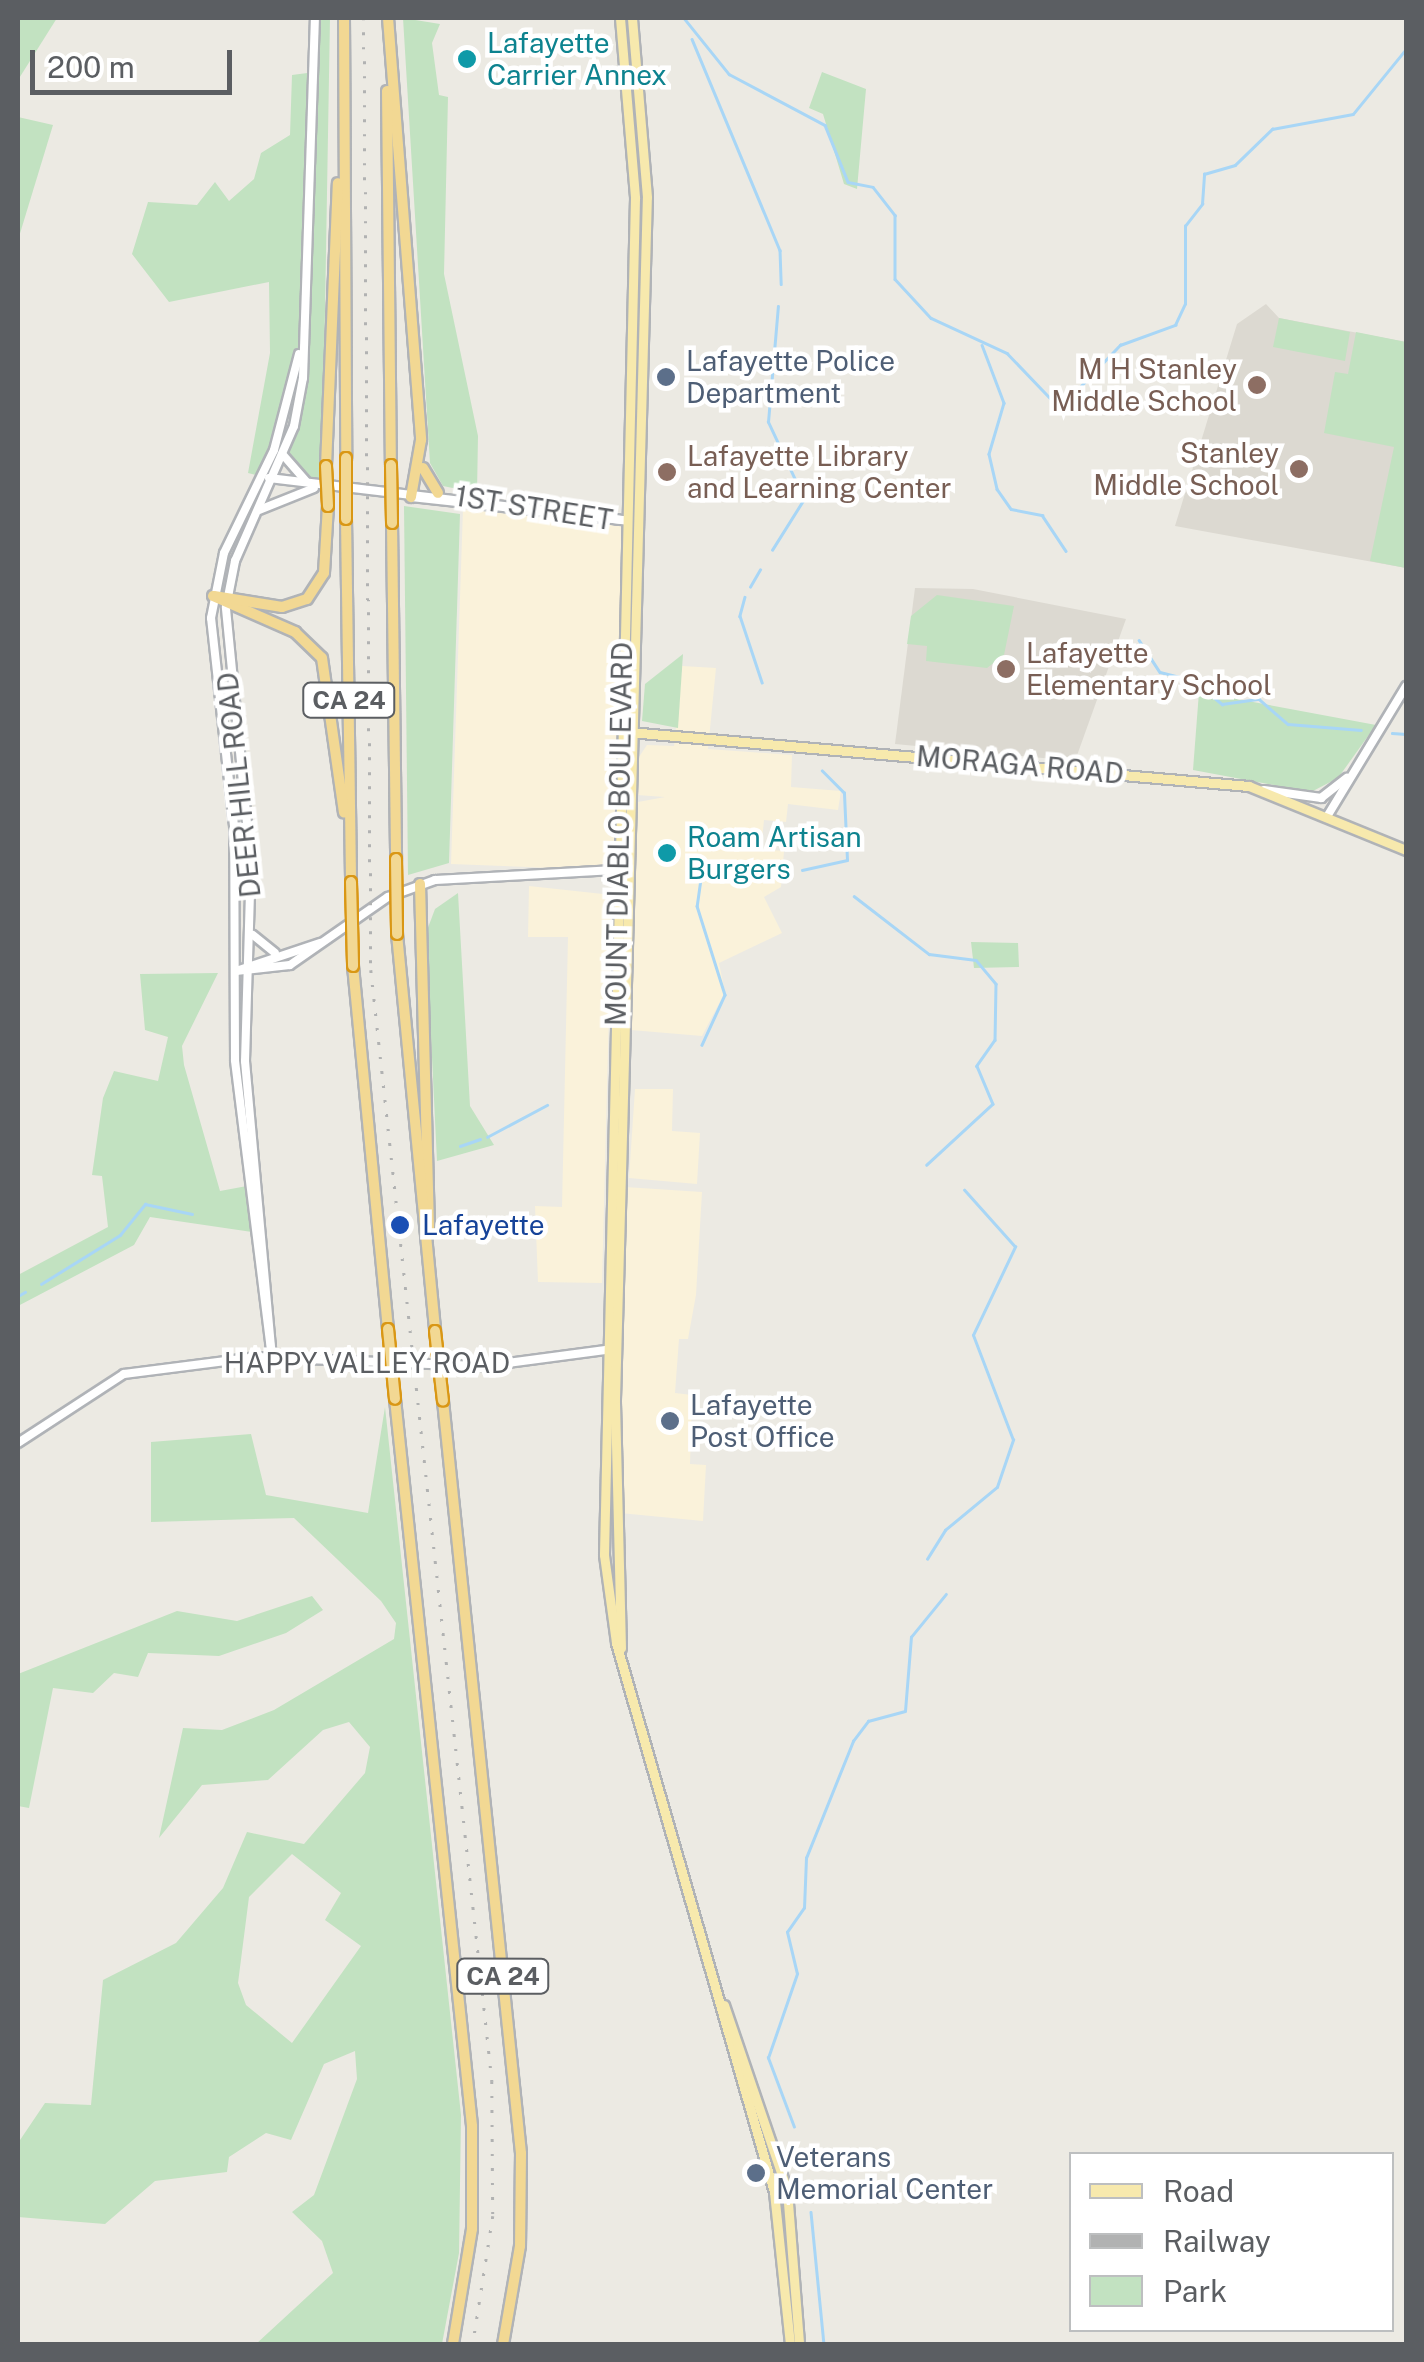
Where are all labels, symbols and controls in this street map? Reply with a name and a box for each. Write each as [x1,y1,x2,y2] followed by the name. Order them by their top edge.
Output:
[487,26,667,92] place label: Lafayette Carrier Annex
[35,30,238,92] scale bar
[456,48,478,70] marker: Lafayette Carrier Annex
[47,49,135,85] text: 200 m
[686,344,895,410] place label: Lafayette Police Department
[1051,352,1237,418] place label: M H Stanley Middle School
[655,366,677,388] marker: Lafayette Police Department
[1246,374,1268,396] marker: M H Stanley Middle School
[1093,436,1279,502] place label: Stanley Middle School
[687,439,952,505] place label: Lafayette Library and Learning Center
[1288,458,1310,480] marker: Stanley Middle School
[656,461,678,483] marker: Lafayette Library and Learning Center
[453,479,615,537] street label: 1ST STREET
[1026,636,1272,702] place label: Lafayette Elementary School
[599,642,639,1026] street label: MOUNT DIABLO BOULEVARD
[995,658,1017,680] marker: Lafayette Elementary School
[210,671,268,899] street label: DEER HILL ROAD
[302,680,396,720] road number: CA 24
[915,739,1125,791] street label: MORAGA ROAD
[687,820,862,886] place label: Roam Artisan Burgers
[656,842,678,864] marker: Roam Artisan Burgers
[422,1208,545,1242] place label: Lafayette
[387,1212,413,1238] marker: Lafayette
[223,1346,511,1380] street label: HAPPY VALLEY ROAD
[690,1388,835,1454] place label: Lafayette Post Office
[659,1410,681,1432] marker: Lafayette Post Office
[456,1956,550,1996] road number: CA 24
[776,2140,993,2206] place label: Veterans Memorial Center
[1069,2152,1394,2332] legend
[745,2162,767,2184] marker: Veterans Memorial Center
[1163,2173,1234,2209] text: Road
[1163,2223,1271,2259] text: Railway
[1163,2273,1227,2309] text: Park

